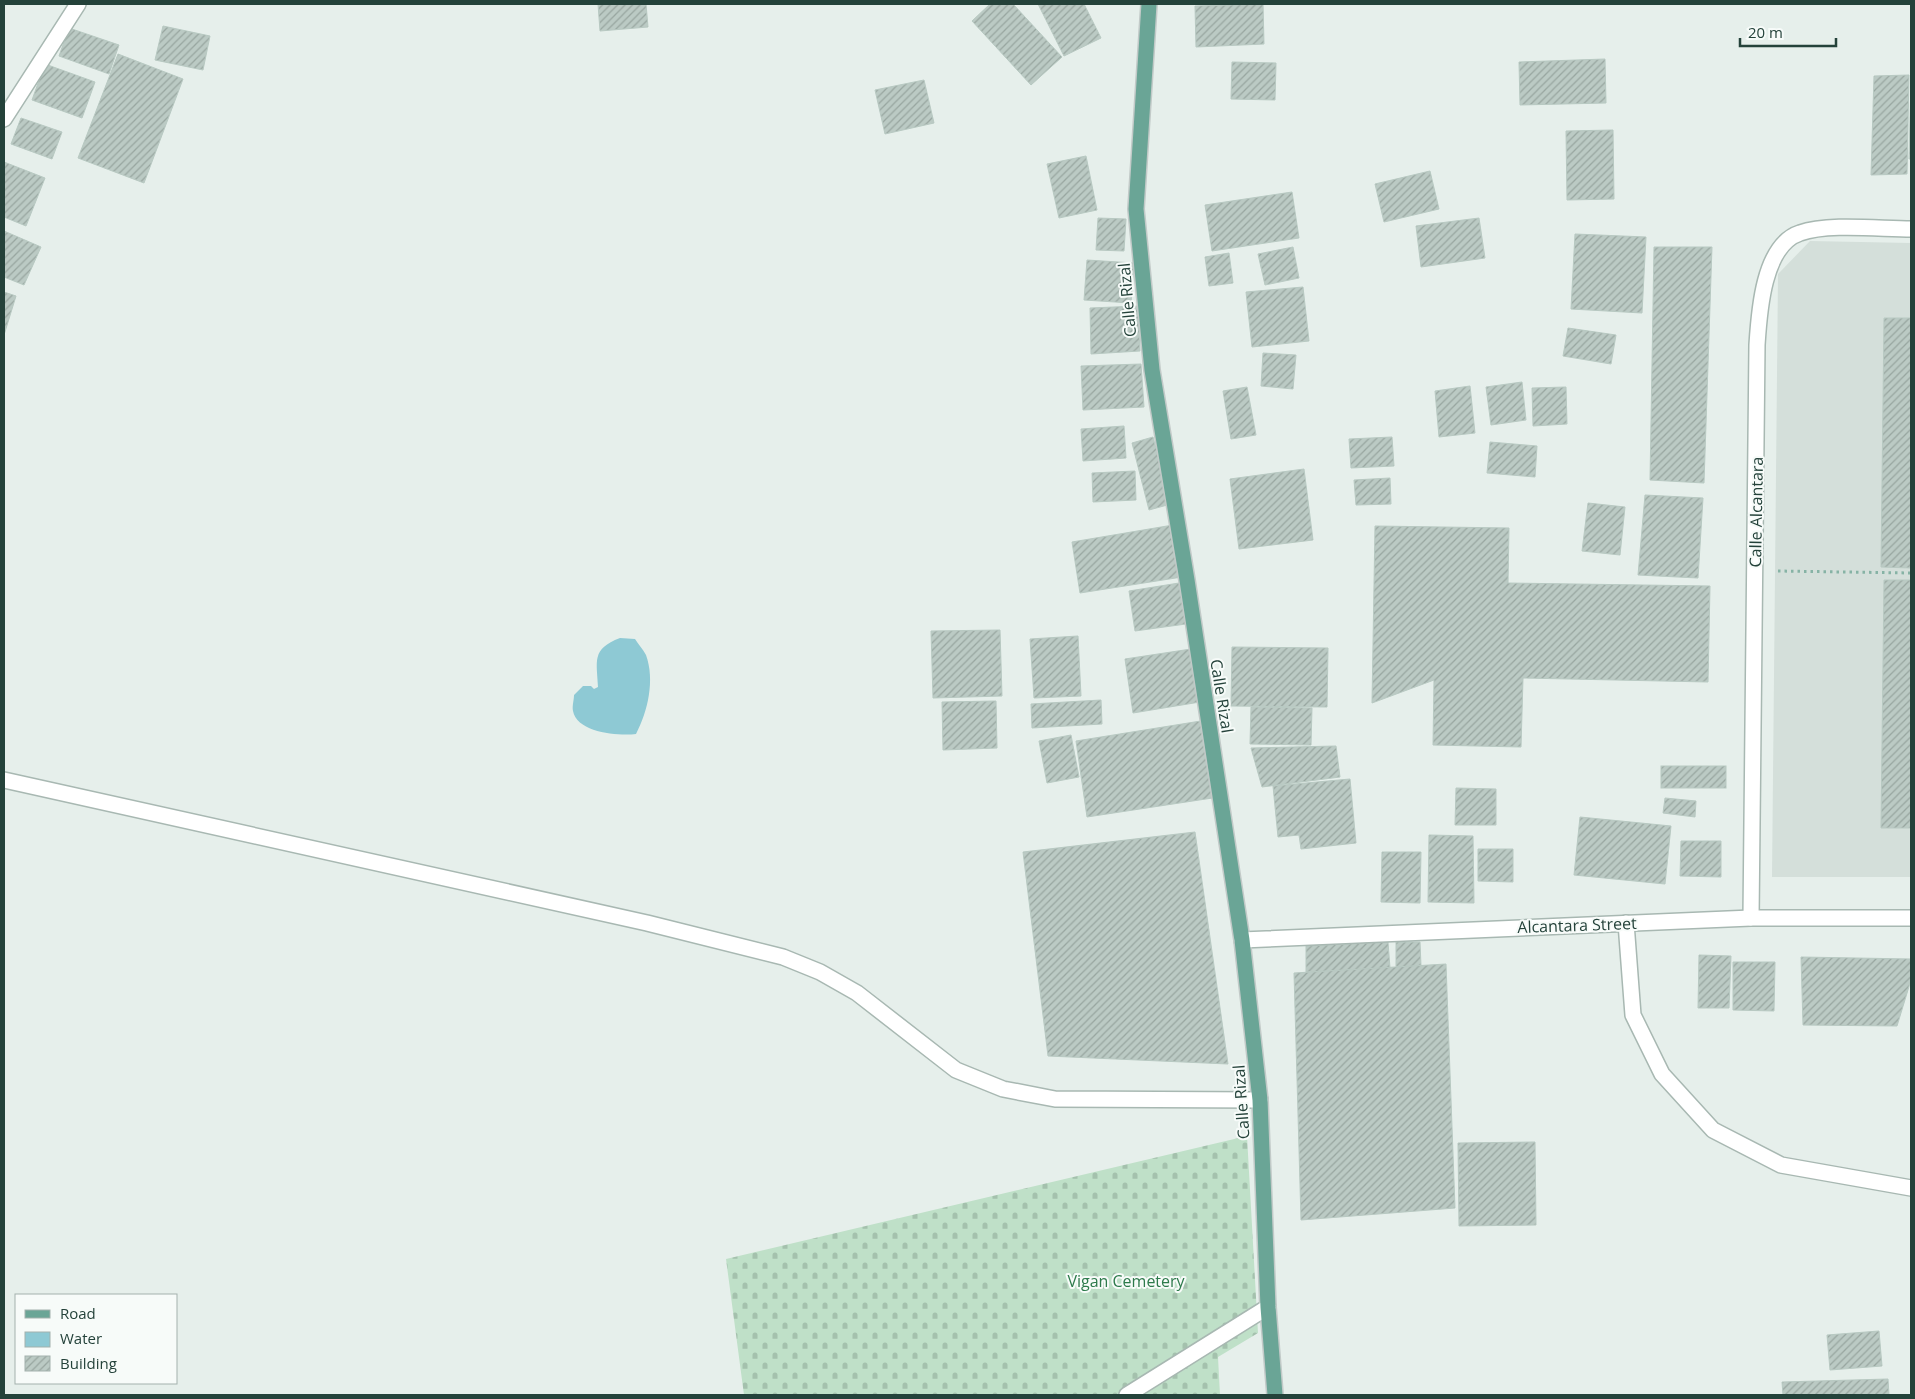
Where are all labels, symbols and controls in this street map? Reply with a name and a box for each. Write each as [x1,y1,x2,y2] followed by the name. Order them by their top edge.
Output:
[1740,15,1836,47] scale bar
[1748,22,1783,42] text: 20 m
[1113,262,1141,338] street label: Calle Rizal
[1744,456,1768,568] street label: Calle Alcantara
[1205,657,1239,735] street label: Calle Rizal
[1517,912,1637,938] street label: Alcantara Street
[1227,1064,1255,1140] street label: Calle Rizal
[1067,1270,1186,1292] park label: Vigan Cemetery
[15,1294,178,1384] legend
[60,1303,96,1323] text: Road
[60,1328,102,1348] text: Water
[60,1353,117,1373] text: Building

